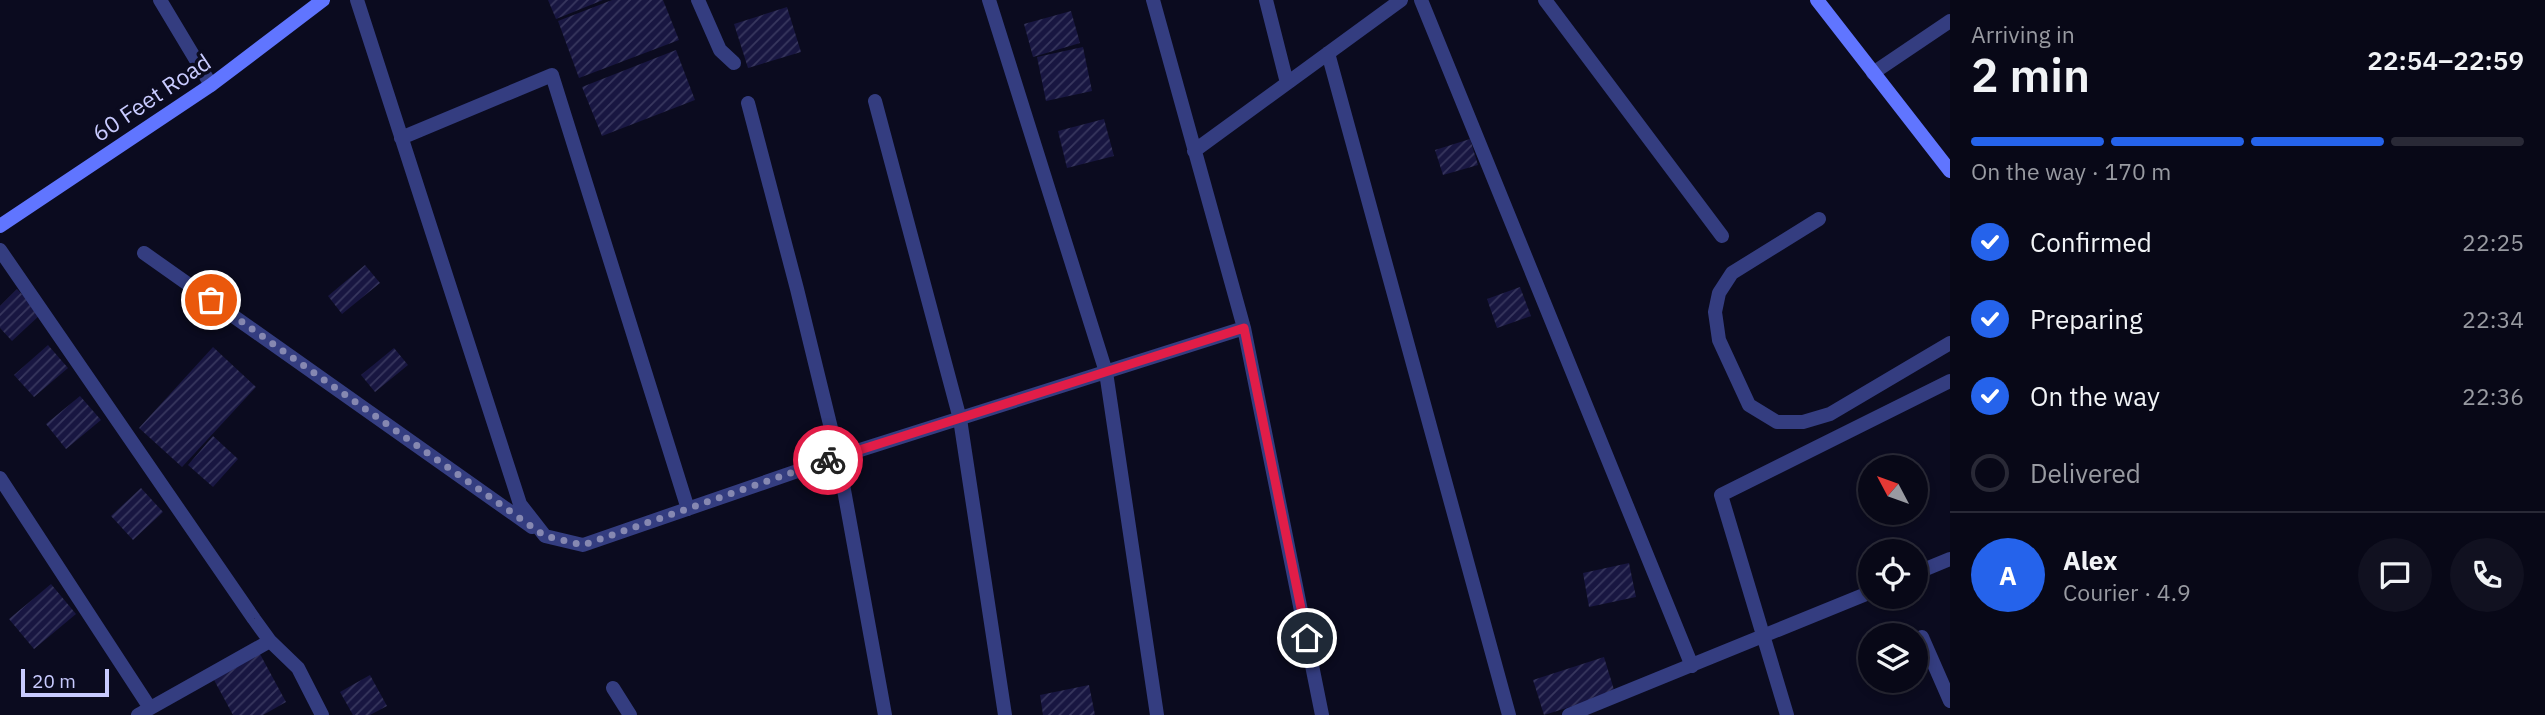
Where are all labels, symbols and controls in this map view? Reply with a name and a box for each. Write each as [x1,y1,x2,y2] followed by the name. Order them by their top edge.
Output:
[1971,19,2075,49] text: Arriving in
[2367,43,2524,77] text: 22:54–22:59
[1971,45,2090,105] text: 2 min
[86,46,216,148] street label: 60 Feet Road
[1971,156,2171,186] text: On the way · 170 m
[1971,223,2009,261] icon: check
[2030,225,2152,259] text: Confirmed
[2462,227,2524,257] text: 22:25
[181,270,241,330] pin
[192,281,230,319] icon: bag
[1971,300,2009,338] icon: check
[2030,302,2143,336] text: Preparing
[2462,304,2524,334] text: 22:34
[1971,377,2009,415] icon: check
[2030,379,2160,413] text: On the way
[2462,381,2524,411] text: 22:36
[793,425,863,495] courier
[809,441,847,479] icon: bike
[1858,455,1928,525] north arrow
[1858,455,1928,693] map controls
[2030,456,2141,490] text: Delivered
[2358,538,2432,612] button: chat
[2450,538,2524,612] button: phone
[1858,539,1928,609] button: locate
[2063,543,2117,577] text: Alex
[1999,558,2017,592] text: A
[2063,577,2191,607] text: Courier · 4.9
[1277,608,1337,668] pin
[1288,619,1326,657] icon: home
[1858,623,1928,693] button: layers
[21,666,108,698] scale bar
[32,669,76,693] text: 20 m

